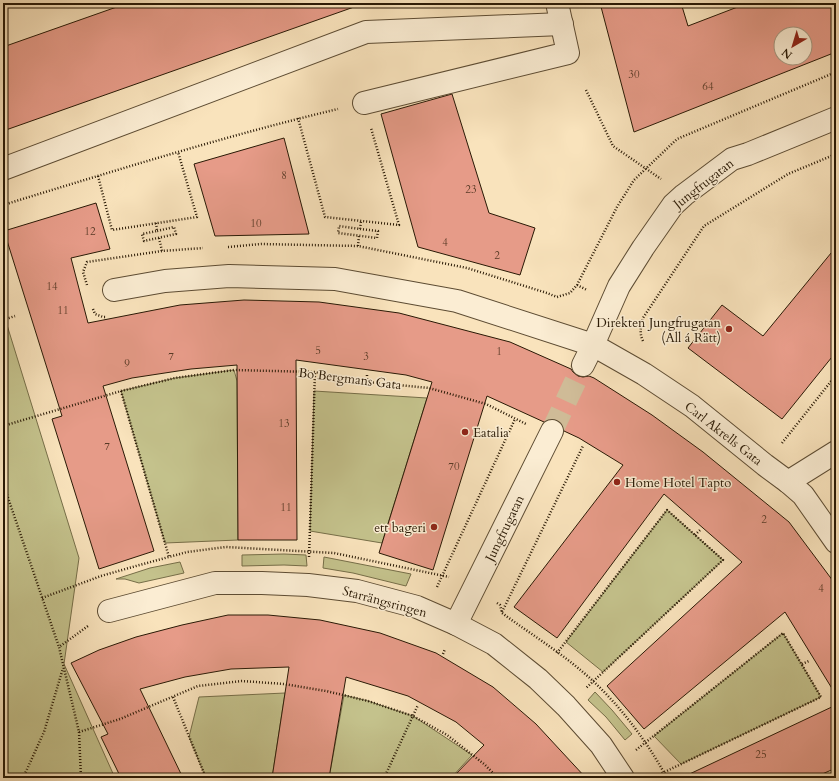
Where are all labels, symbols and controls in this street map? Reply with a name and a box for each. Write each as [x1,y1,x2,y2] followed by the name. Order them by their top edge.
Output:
[773,26,813,66] north arrow
[778,44,796,62] text: N
[628,67,640,82] house number: 30
[702,79,714,94] house number: 64
[668,154,738,214] street label: Jungfrugatan
[281,168,287,183] house number: 8
[465,182,477,197] house number: 23
[250,216,262,231] house number: 10
[84,224,96,239] house number: 12
[442,235,448,250] house number: 4
[494,248,500,263] house number: 2
[46,279,58,294] house number: 14
[57,303,69,318] house number: 11
[596,314,722,347] place label: Direkten Jungfrugatan (All á Rätt)
[724,324,734,334] marker: Direkten Jungfrugatan (All á Rätt)
[315,343,321,358] house number: 5
[496,344,502,359] house number: 1
[168,349,174,364] house number: 7
[363,349,369,364] house number: 3
[124,356,130,371] house number: 9
[297,364,403,394] street label: Bo Bergmans Gata
[681,398,766,470] street label: Carl Akrells Gata
[278,416,290,431] house number: 13
[473,424,509,442] place label: Eatalia
[460,427,470,437] marker: Eatalia
[104,439,110,454] house number: 7
[448,459,460,474] house number: 70
[625,474,731,492] place label: Home Hotel Tapto
[612,477,622,487] marker: Home Hotel Tapto
[480,492,529,567] street label: Jungfrugatan
[280,500,292,515] house number: 11
[761,512,767,527] house number: 2
[374,519,426,537] place label: ett bageri
[429,522,439,532] marker: ett bageri
[818,581,824,596] house number: 4
[340,582,430,622] street label: Starrängsringen
[755,747,767,762] house number: 25

